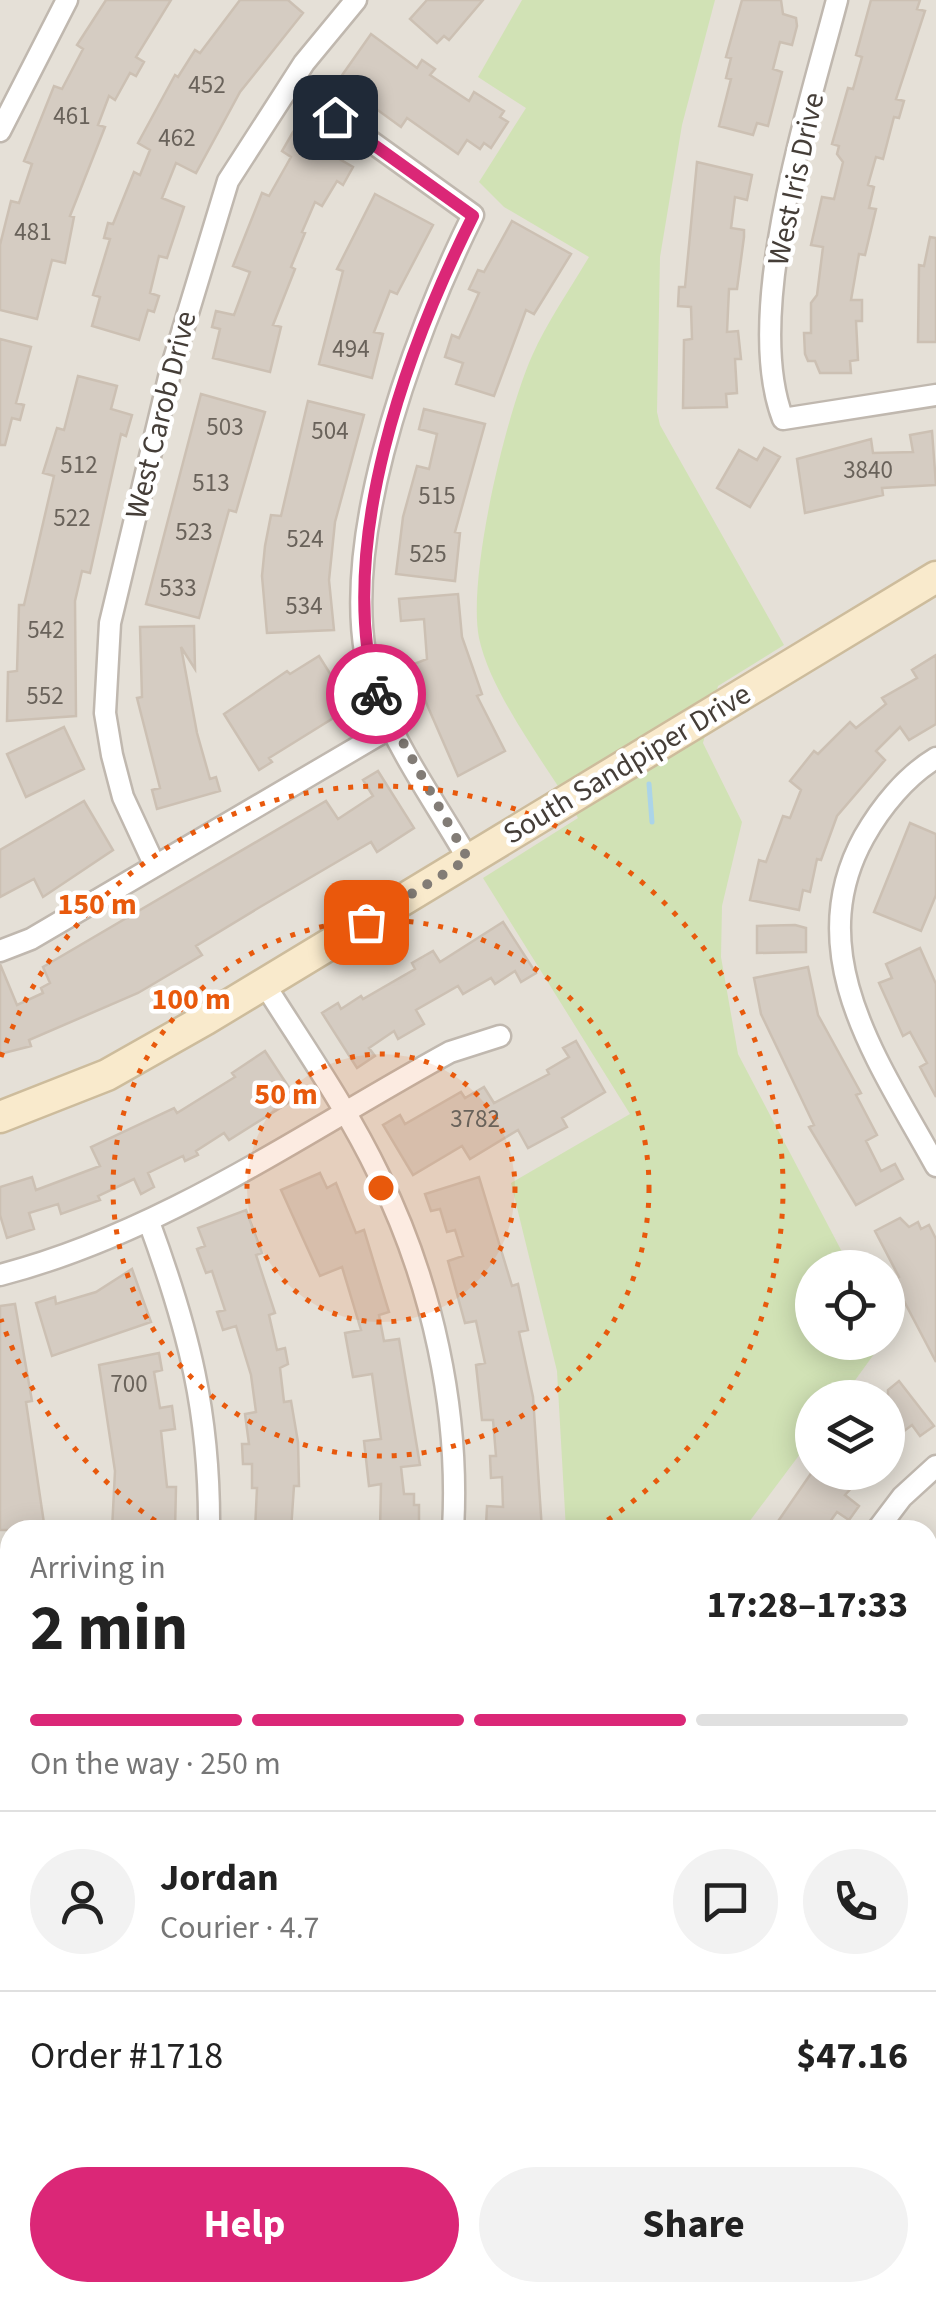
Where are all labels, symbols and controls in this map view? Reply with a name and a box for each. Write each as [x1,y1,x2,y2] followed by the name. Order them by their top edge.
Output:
[188,67,226,103] house number: 452
[293,75,378,160] pin
[757,89,835,269] street label: West Iris Drive
[308,90,363,145] icon: home
[53,98,91,134] house number: 461
[158,120,196,156] house number: 462
[14,214,52,250] house number: 481
[114,307,208,523] street label: West Carob Drive
[332,331,370,367] house number: 494
[206,409,244,445] house number: 503
[311,413,349,449] house number: 504
[60,447,98,483] house number: 512
[843,452,893,488] house number: 3840
[192,465,230,501] house number: 513
[418,478,456,514] house number: 515
[53,500,91,536] house number: 522
[175,514,213,550] house number: 523
[286,521,324,557] house number: 524
[409,536,447,572] house number: 525
[159,570,197,606] house number: 533
[285,588,323,624] house number: 534
[27,612,65,648] house number: 542
[326,644,426,744] courier
[349,667,404,722] icon: bike
[495,673,759,855] street label: South Sandpiper Drive
[26,678,64,714] house number: 552
[324,880,409,965] pin
[57,883,137,926] text: 150 m
[339,895,394,950] icon: bag
[151,978,231,1021] text: 100 m
[254,1073,318,1116] text: 50 m
[450,1101,500,1137] house number: 3782
[363,1170,399,1206] centre of rings
[795,1250,905,1490] map controls
[795,1250,905,1360] button: locate
[110,1366,148,1402] house number: 700
[795,1380,905,1490] button: layers
[30,1545,166,1591] text: Arriving in
[706,1578,908,1632] text: 17:28–17:33
[30,1582,188,1675] text: 2 min
[30,1741,281,1787] text: On the way · 250 m
[30,1849,135,1954] button: person
[673,1849,778,1954] button: chat
[803,1849,908,1954] button: phone
[160,1851,279,1905] text: Jordan
[160,1905,320,1951] text: Courier · 4.7
[30,2029,223,2083] text: Order #1718
[796,2029,908,2083] text: $47.16
[30,2167,459,2282] button: Help
[479,2167,908,2282] button: Share

